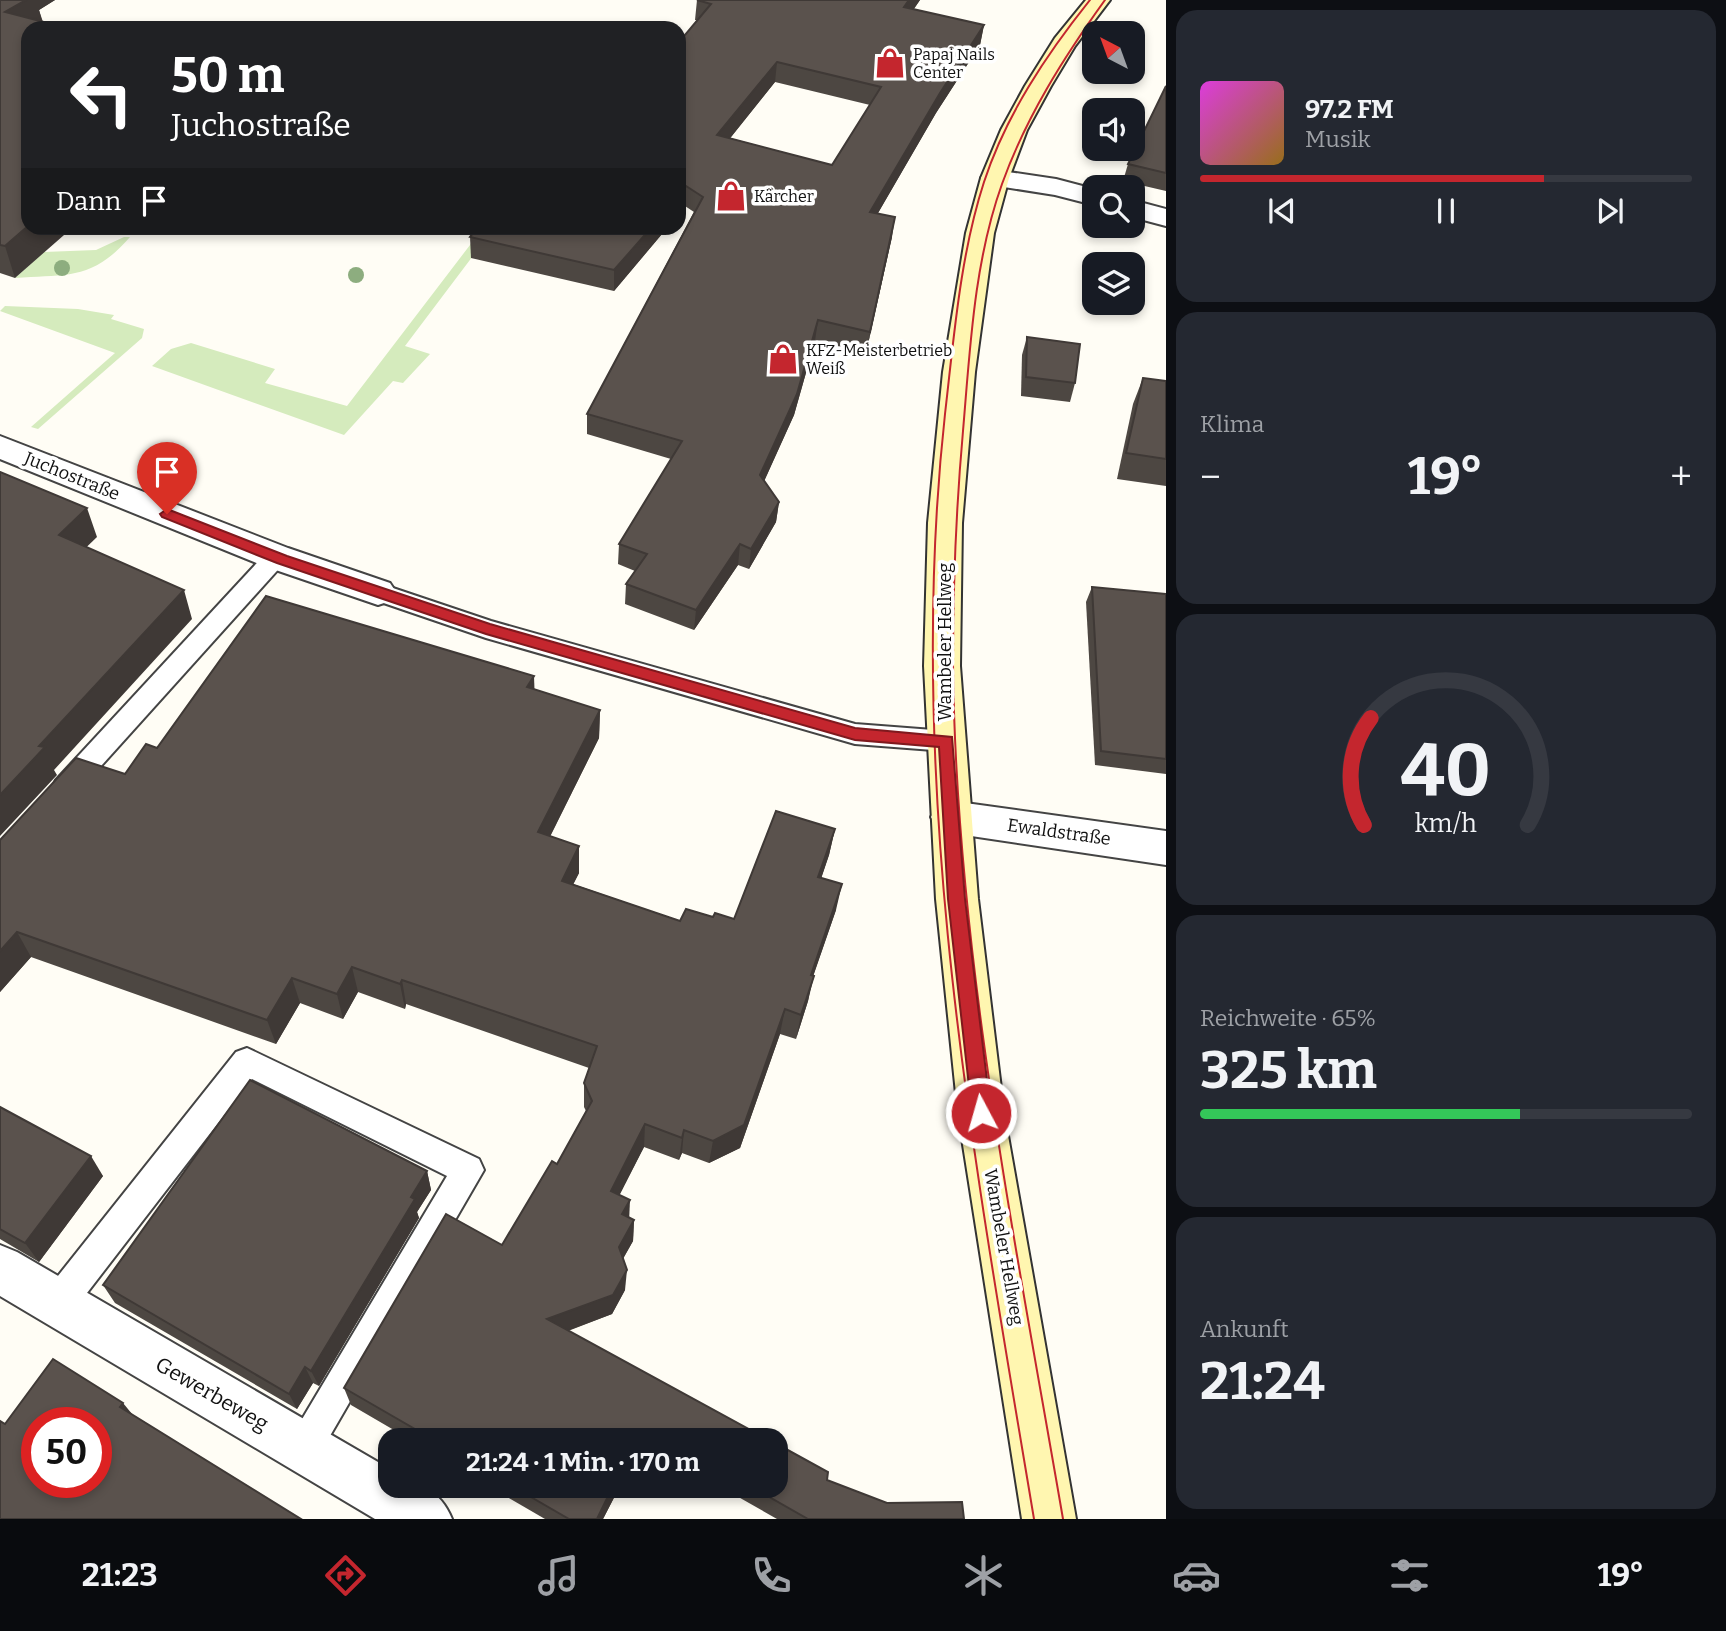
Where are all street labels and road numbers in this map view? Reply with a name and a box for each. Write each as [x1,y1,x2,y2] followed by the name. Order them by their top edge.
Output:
[20,446,123,505] street label: Juchostraße
[934,563,956,721] street label: Wambeler Hellweg
[1006,814,1112,850] street label: Ewaldstraße
[979,1167,1029,1327] street label: Wambeler Hellweg
[151,1351,273,1437] street label: Gewerbeweg

